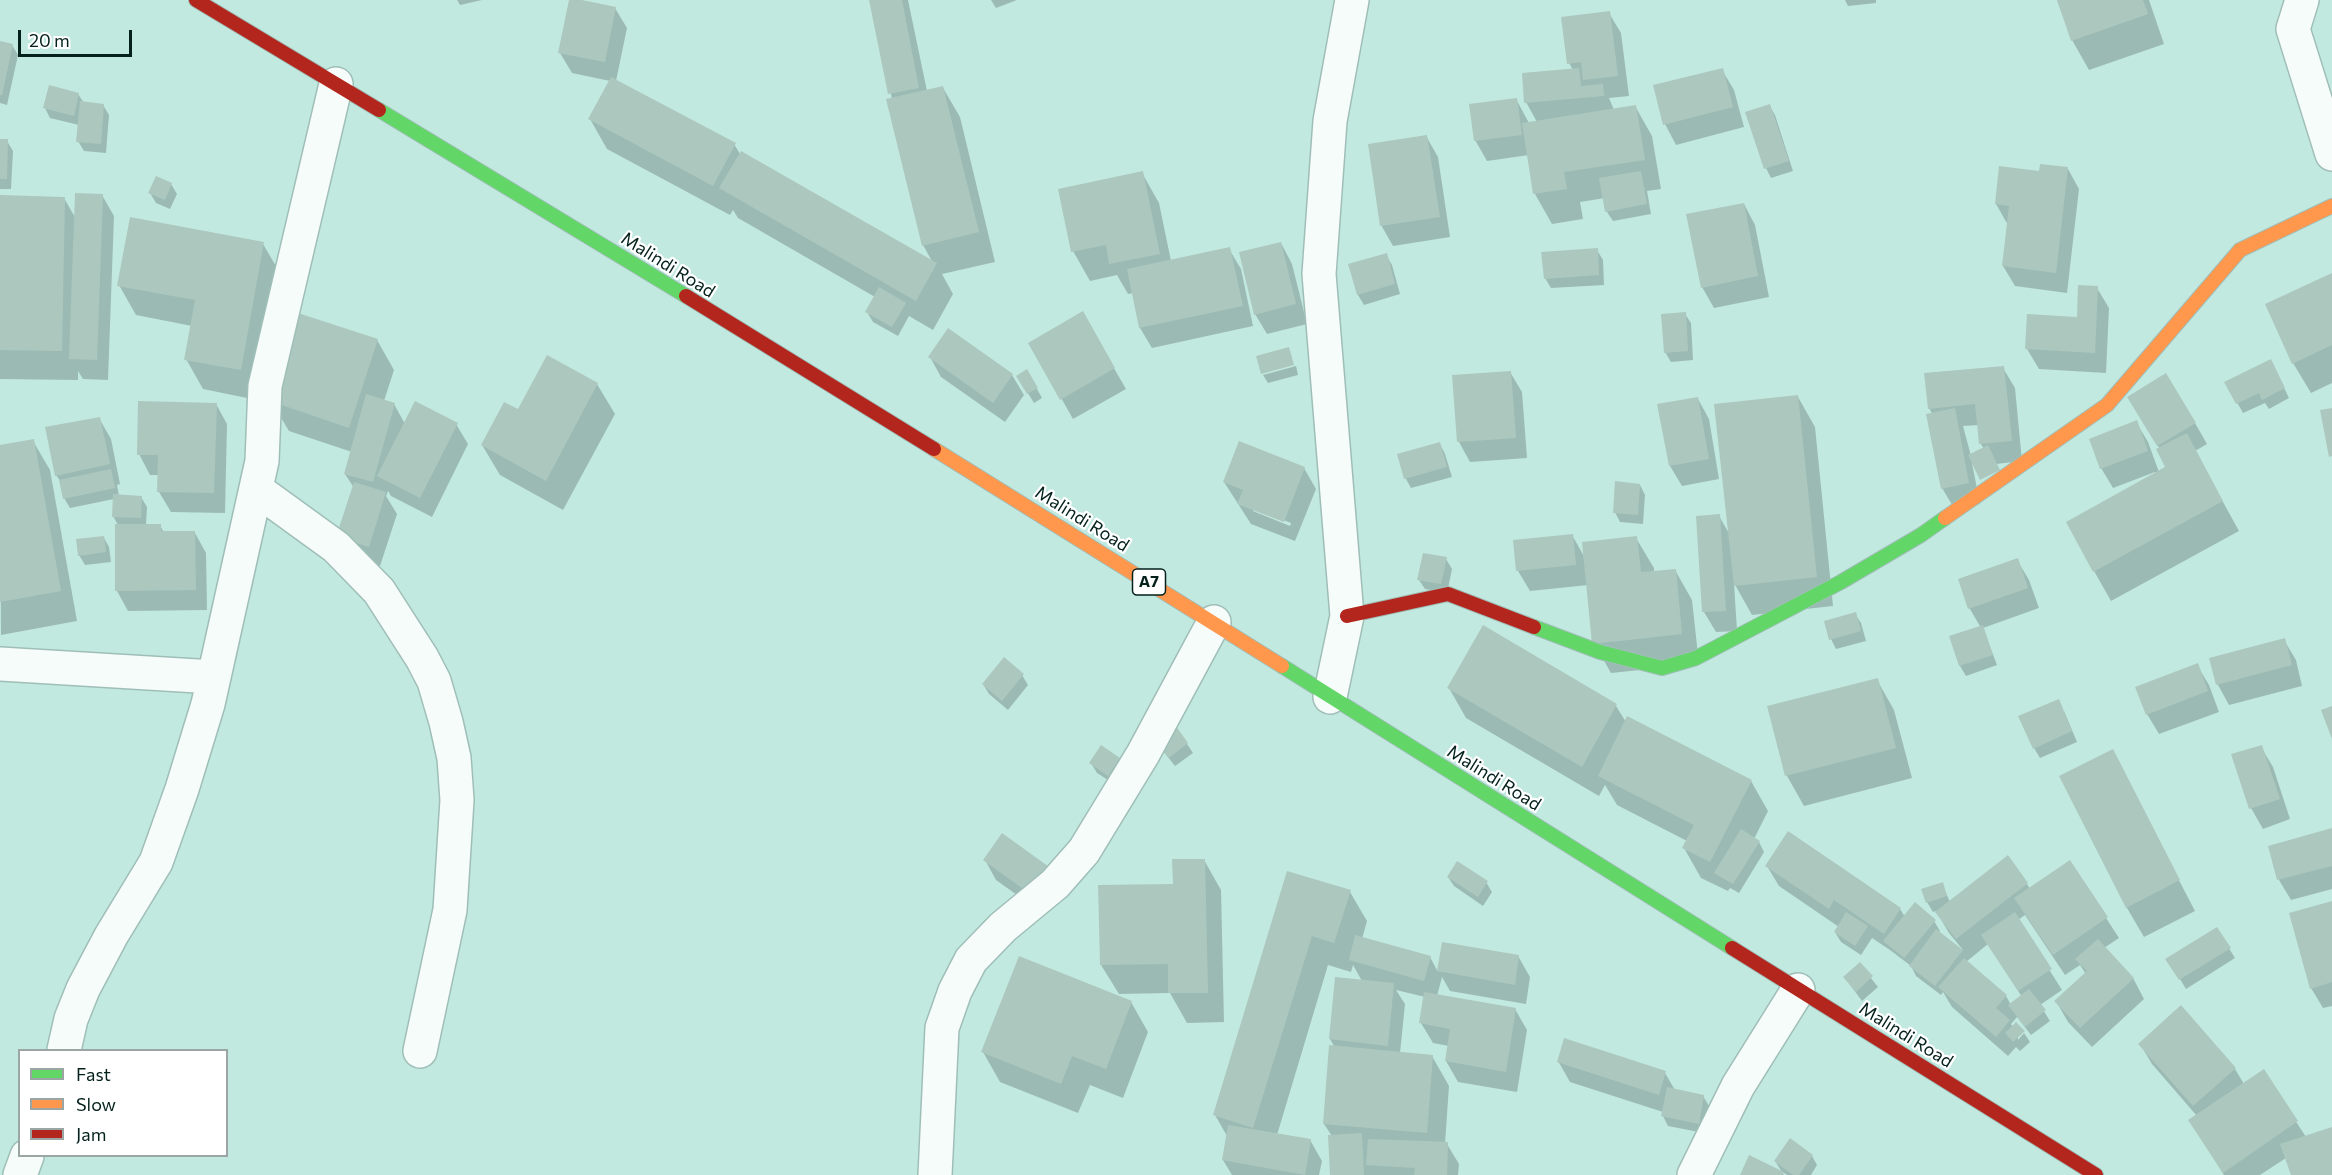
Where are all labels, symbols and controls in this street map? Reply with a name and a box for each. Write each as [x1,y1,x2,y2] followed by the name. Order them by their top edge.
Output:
[21,18,135,56] scale bar
[29,29,70,51] text: 20 m
[617,228,719,302] street label: Malindi Road
[1031,482,1133,556] street label: Malindi Road
[1132,569,1166,595] road number: A7
[1443,741,1545,815] street label: Malindi Road
[1855,998,1957,1072] street label: Malindi Road
[18,1049,228,1157] legend
[76,1063,111,1085] text: Fast
[76,1093,116,1115] text: Slow
[76,1123,106,1145] text: Jam

